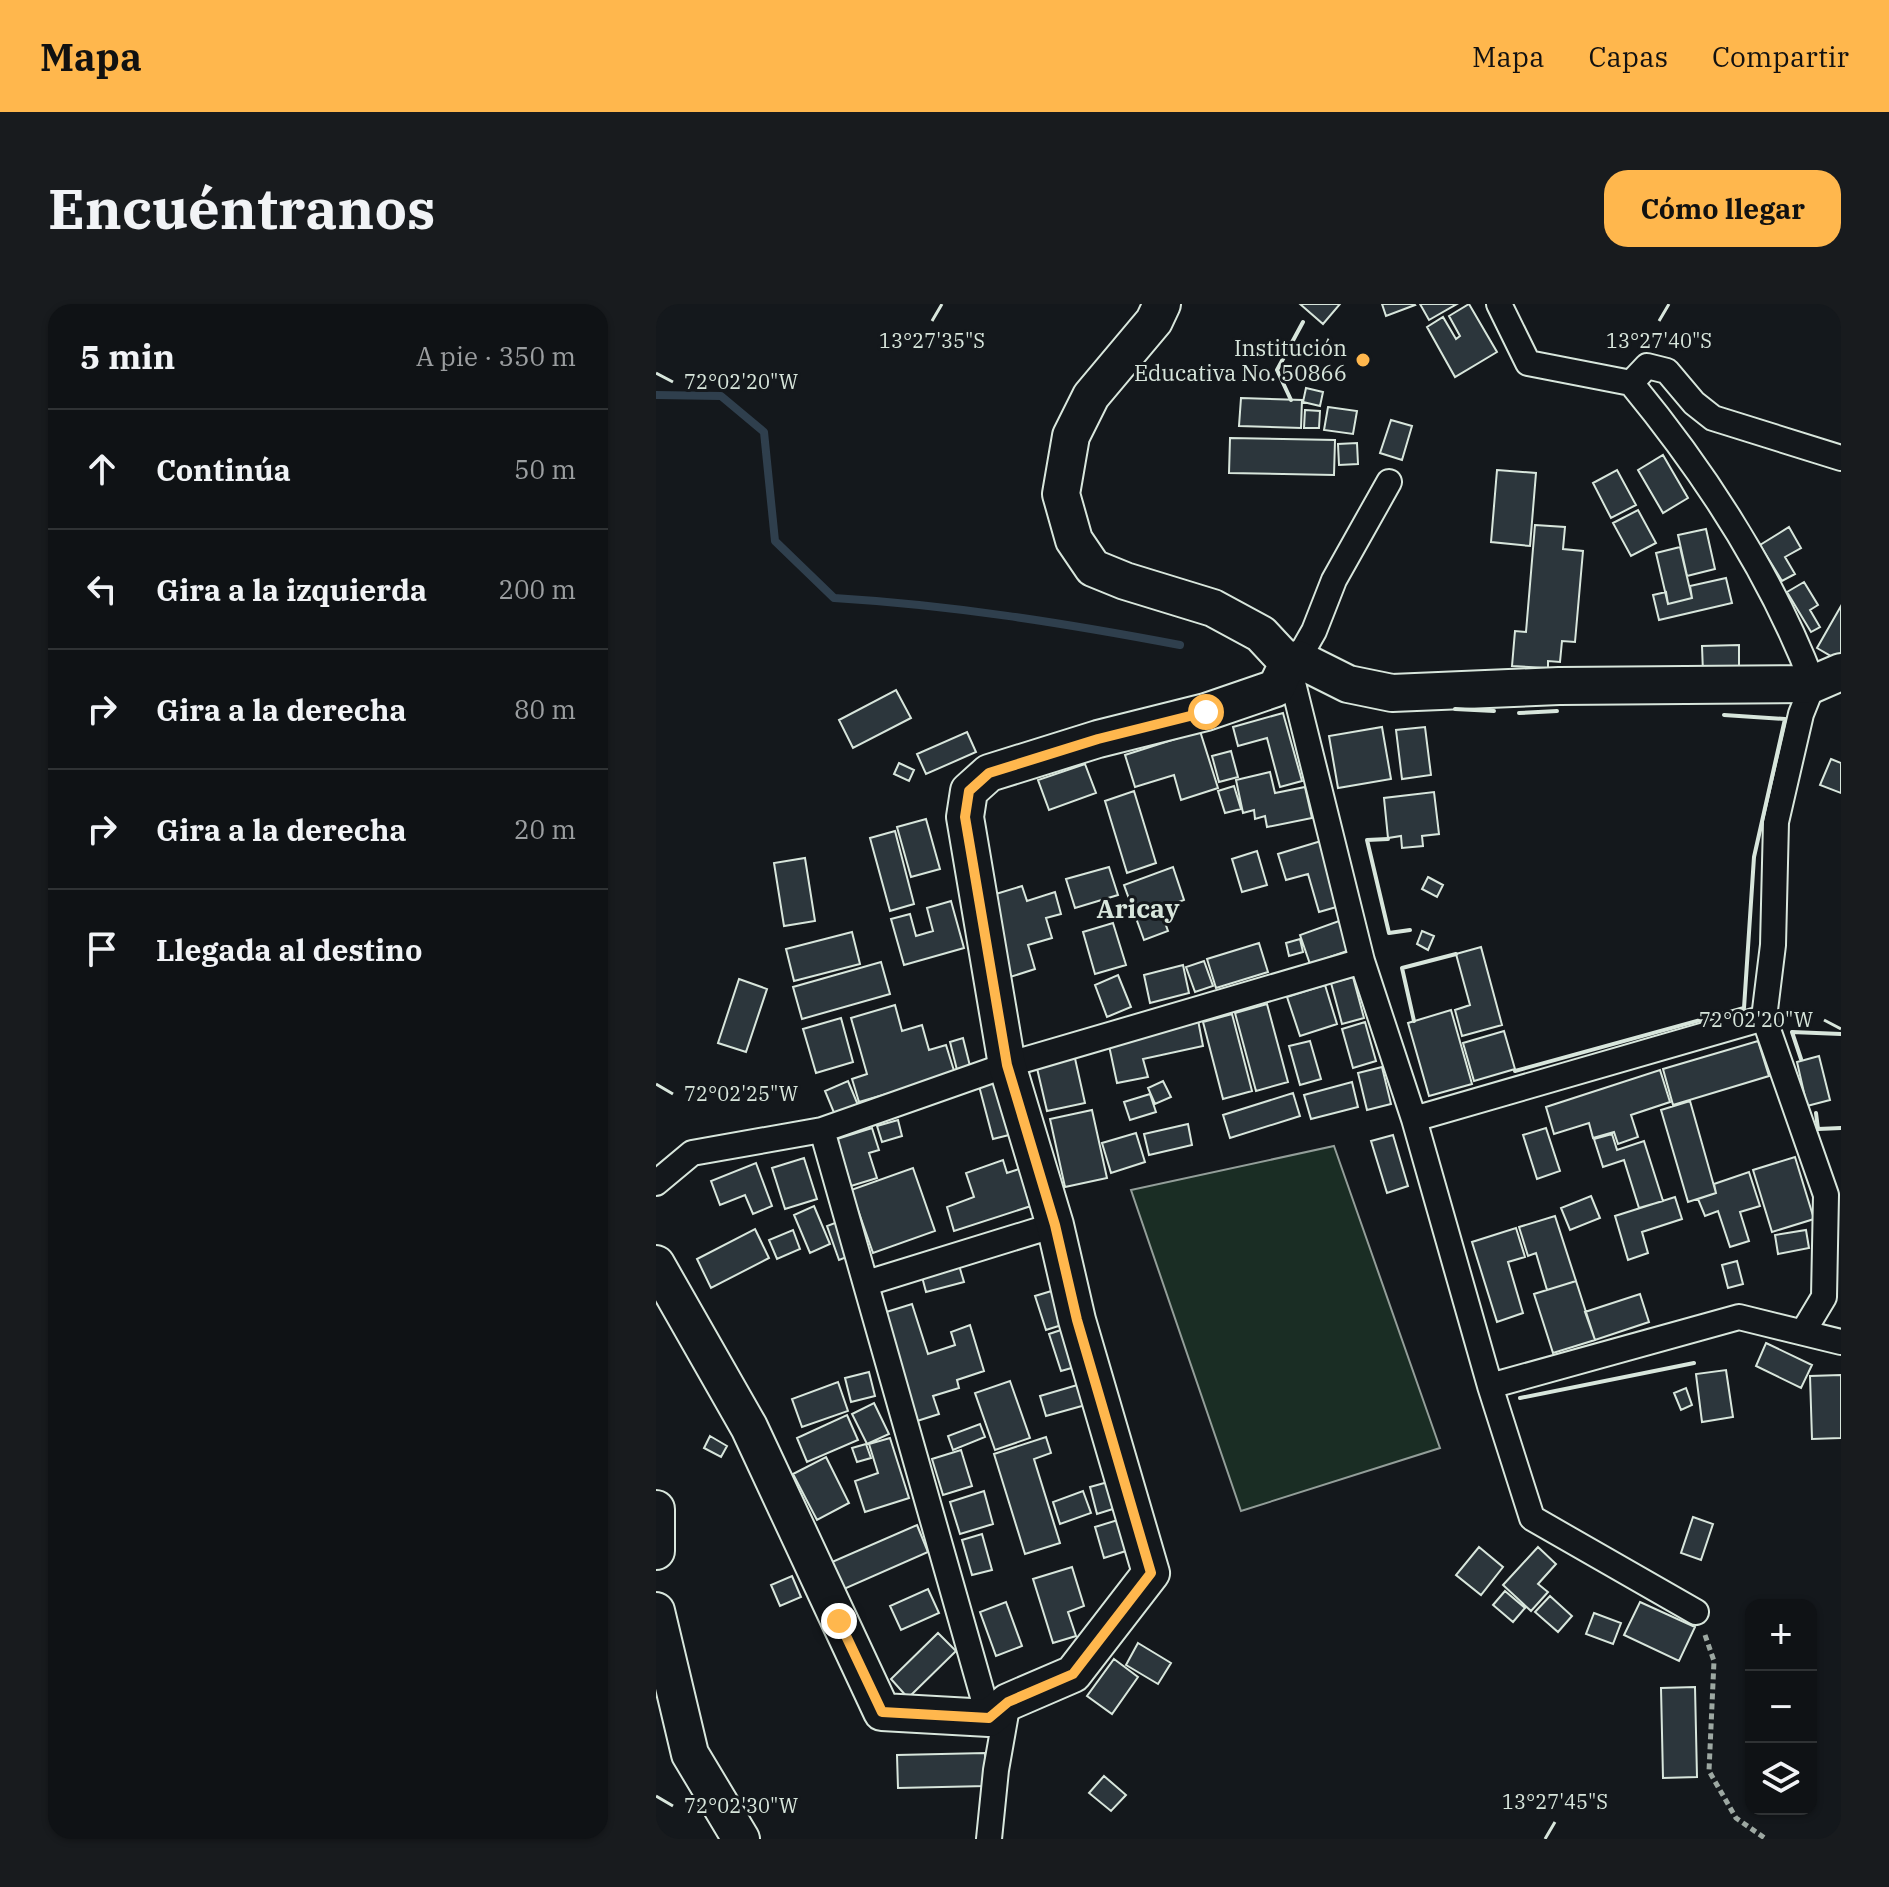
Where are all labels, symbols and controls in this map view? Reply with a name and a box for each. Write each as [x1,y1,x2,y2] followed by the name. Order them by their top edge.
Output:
[40,32,142,81] text: Mapa
[1472,38,1545,75] text: Mapa
[1589,38,1668,75] text: Capas
[1712,38,1849,75] text: Compartir
[1604,170,1841,247] button: Cómo llegar
[48,172,435,244] text: Encuéntranos
[879,327,985,354] text: 13°27'35"S
[1606,327,1712,354] text: 13°27'40"S
[1134,333,1347,387] place label: Institución Educativa No. 50866
[80,334,175,378] text: 5 min
[416,339,576,373] text: A pie · 350 m
[1354,351,1372,369] marker: Institución Educativa No. 50866
[684,368,798,395] text: 72°02'20"W
[80,447,124,491] icon: ahead
[156,450,291,489] text: Continúa
[514,452,576,486] text: 50 m
[80,567,124,611] icon: left
[156,570,427,609] text: Gira a la izquierda
[498,572,576,606] text: 200 m
[80,687,124,731] icon: right
[156,690,407,729] text: Gira a la derecha
[514,692,576,726] text: 80 m
[1188,694,1224,730] route start
[80,807,124,851] icon: right
[156,810,407,849] text: Gira a la derecha
[514,812,576,846] text: 20 m
[1097,891,1180,925] district label: Aricay
[80,927,124,971] icon: arrive
[156,930,422,969] text: Llegada al destino
[1699,1006,1813,1033] text: 72°02'20"W
[684,1080,798,1107] text: 72°02'25"W
[1745,1599,1817,1815] map controls
[1745,1599,1817,1671] button: +
[821,1603,857,1639] route end
[1745,1671,1817,1743] button: −
[1745,1743,1817,1815] button: layers
[1502,1788,1608,1815] text: 13°27'45"S
[684,1792,798,1819] text: 72°02'30"W

